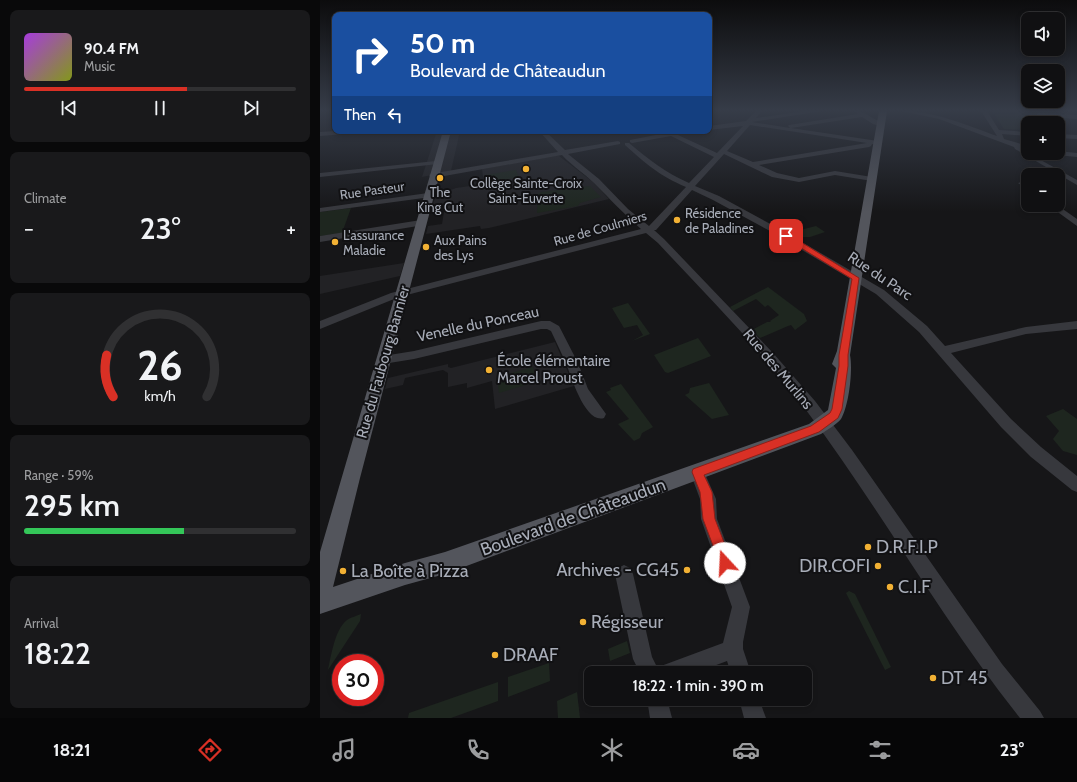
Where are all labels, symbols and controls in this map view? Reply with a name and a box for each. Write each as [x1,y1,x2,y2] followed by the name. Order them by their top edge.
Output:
[1021,12,1065,212] map controls
[1021,12,1065,56] button: sound
[410,26,475,60] text: 50 m
[344,28,396,80] icon: right
[84,40,139,58] text: 90.4 FM
[84,58,115,74] text: Music
[410,60,606,82] text: Boulevard de Châteaudun
[1021,64,1065,108] button: layers
[58,97,80,119] icon: previous
[149,97,171,119] icon: pause
[240,97,262,119] icon: next
[384,104,406,126] icon: left
[344,106,376,124] text: Then
[1021,116,1065,160] button: +
[521,164,531,174] marker: Collège Sainte-Croix Saint-Euverte
[1021,168,1065,212] button: −
[435,173,445,183] marker: The King Cut
[470,175,583,206] place label: Collège Sainte-Croix Saint-Euverte
[339,177,406,202] street label: Rue Pasteur
[417,184,464,215] place label: The King Cut
[24,190,66,206] text: Climate
[685,205,754,236] place label: Résidence de Paladines
[552,207,649,249] street label: Rue de Coulmiers
[140,210,180,247] text: 23°
[24,215,34,242] text: −
[286,215,296,242] text: +
[672,215,682,225] marker: Résidence de Paladines
[769,219,803,253] pin
[775,225,797,247] icon: arrive
[343,227,405,258] place label: L'assurance Maladie
[434,232,487,263] place label: Aux Pains des Lys
[330,237,340,247] marker: L'assurance Maladie
[421,242,431,252] marker: Aux Pains des Lys
[844,248,916,304] street label: Rue du Parc
[353,283,413,440] street label: Rue du Faubourg Bannier
[415,302,541,346] street label: Venelle du Ponceau
[739,325,817,413] street label: Rue des Murlins
[137,340,183,390] text: 26
[497,351,610,387] place label: École élémentaire Marcel Proust
[484,365,494,375] marker: École élémentaire Marcel Proust
[144,387,176,405] text: km/h
[24,467,93,483] text: Range · 59%
[477,473,669,561] street label: Boulevard de Châteaudun
[24,487,120,524] text: 295 km
[876,536,938,558] place label: D.R.F.I.P
[704,542,746,584] position arrow
[863,542,873,552] marker: D.R.F.I.P
[799,555,870,577] place label: DIR.COFI
[557,559,679,581] place label: Archives - CG45
[351,560,469,582] place label: La Boîte à Pizza
[873,561,883,571] marker: DIR.COFI
[682,565,692,575] marker: Archives - CG45
[338,566,348,576] marker: La Boîte à Pizza
[898,576,931,598] place label: C.I.F
[885,582,895,592] marker: C.I.F
[591,611,663,633] place label: Régisseur
[24,615,59,631] text: Arrival
[578,617,588,627] marker: Régisseur
[24,635,91,672] text: 18:22
[503,644,559,666] place label: DRAAF
[490,650,500,660] marker: DRAAF
[332,654,384,706] speed limit sign: 30
[941,667,987,689] place label: DT 45
[928,673,938,683] marker: DT 45
[632,677,764,695] text: 18:22 · 1 min · 390 m
[196,736,224,764] icon: directions
[330,736,358,764] icon: music
[464,736,492,764] icon: phone
[598,736,626,764] icon: climate
[732,736,760,764] icon: car
[866,736,894,764] icon: filters
[53,739,91,761] text: 18:21
[1000,739,1024,761] text: 23°

